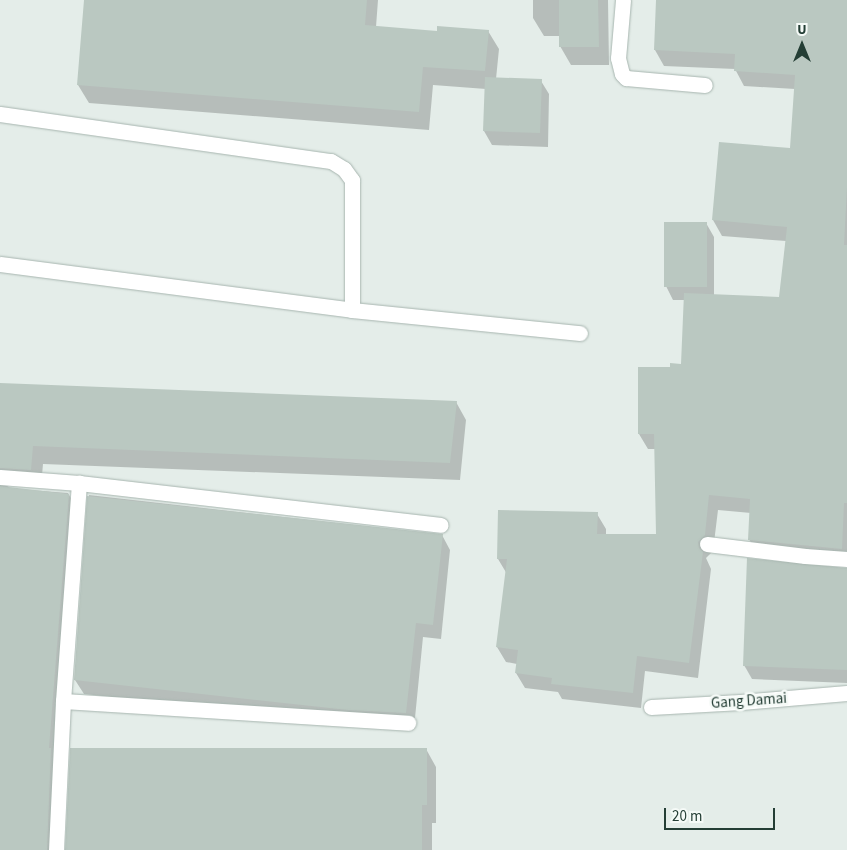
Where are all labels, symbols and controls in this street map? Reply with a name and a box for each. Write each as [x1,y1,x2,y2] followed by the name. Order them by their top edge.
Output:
[777,20,827,70] north arrow
[797,20,807,40] text: U
[710,689,788,713] street label: Gang Damai
[667,798,778,830] scale bar
[672,806,702,827] text: 20 m

